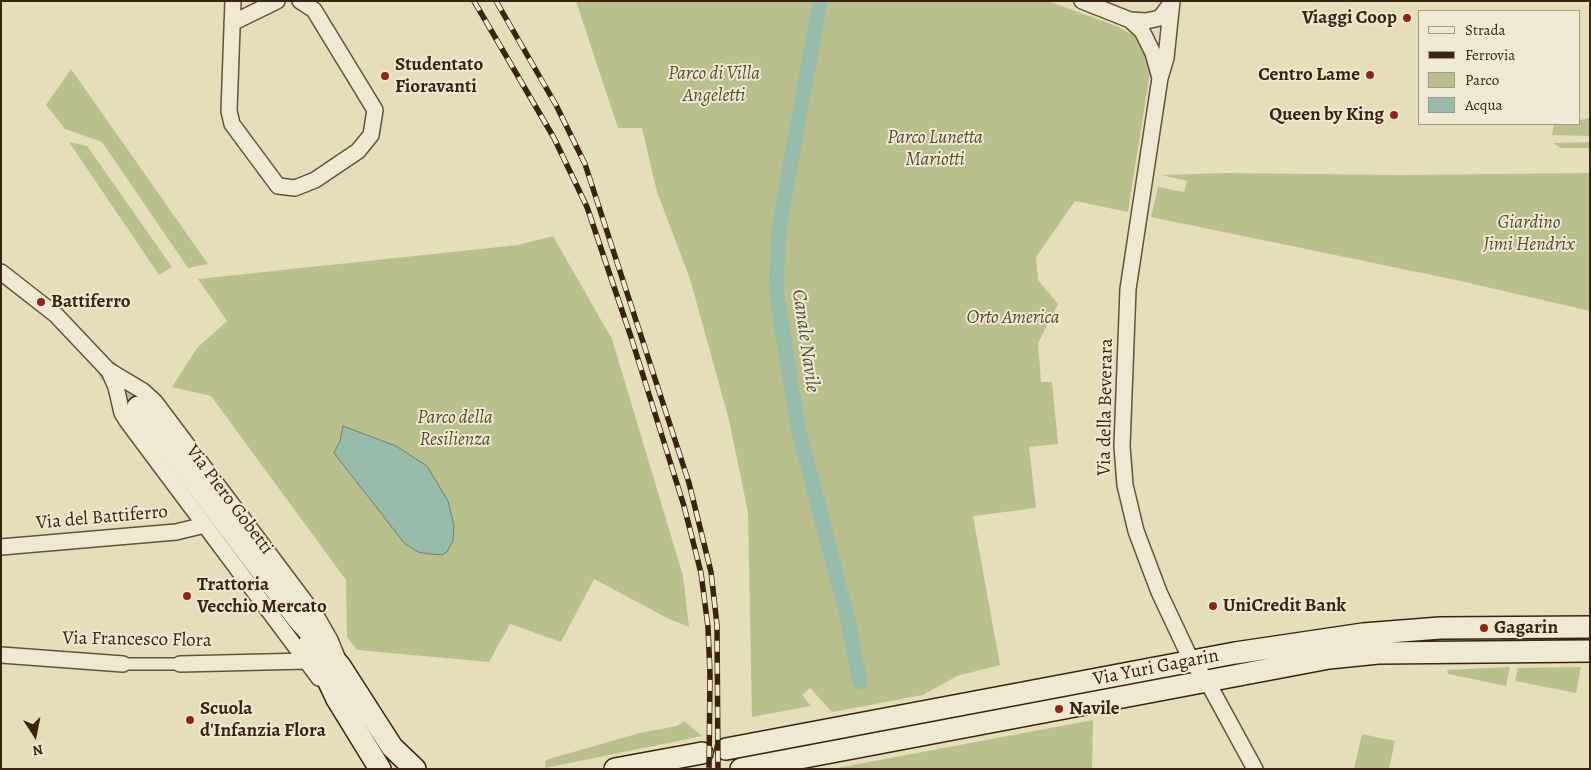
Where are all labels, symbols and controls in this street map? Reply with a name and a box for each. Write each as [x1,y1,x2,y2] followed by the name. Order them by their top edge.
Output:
[1302,7,1397,29] place label: Viaggi Coop
[1418,10,1581,125] legend
[1401,12,1413,24] marker: Viaggi Coop
[1465,20,1506,40] text: Strada
[1465,45,1515,65] text: Ferrovia
[395,54,483,98] place label: Studentato Fioravanti
[668,63,760,107] park label: Parco di Villa Angeletti
[1258,64,1360,86] place label: Centro Lame
[1364,69,1376,81] marker: Centro Lame
[379,70,391,82] marker: Studentato Fioravanti
[1465,70,1499,90] text: Parco
[1465,95,1503,115] text: Acqua
[1269,104,1384,126] place label: Queen by King
[1388,109,1400,121] marker: Queen by King
[887,127,983,171] park label: Parco Lunetta Mariotti
[1483,212,1575,256] park label: Giardino Jimi Hendrix
[786,288,824,394] water label: Canale Navile
[51,291,131,313] place label: Battiferro
[35,296,47,308] marker: Battiferro
[967,307,1059,329] park label: Orto America
[1093,338,1119,476] street label: Via della Beverara
[417,407,493,451] park label: Parco della Resilienza
[180,441,278,559] street label: Via Piero Gobetti
[35,501,169,535] street label: Via del Battiferro
[197,574,327,618] place label: Trattoria Vecchio Mercato
[181,590,193,602] marker: Trattoria Vecchio Mercato
[1223,595,1346,617] place label: UniCredit Bank
[1207,600,1219,612] marker: UniCredit Bank
[1494,617,1558,639] place label: Gagarin
[1478,622,1490,634] marker: Gagarin
[62,627,212,653] street label: Via Francesco Flora
[1091,645,1221,691] street label: Via Yuri Gagarin
[200,698,326,742] place label: Scuola d'Infanzia Flora
[1069,698,1120,720] place label: Navile
[1053,703,1065,715] marker: Navile
[10,710,60,760] north arrow
[184,714,196,726] marker: Scuola d'Infanzia Flora
[31,740,45,761] text: N

